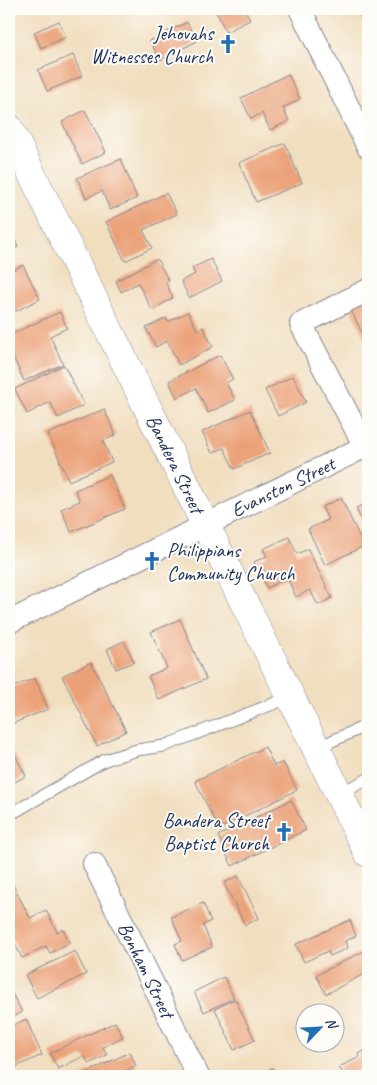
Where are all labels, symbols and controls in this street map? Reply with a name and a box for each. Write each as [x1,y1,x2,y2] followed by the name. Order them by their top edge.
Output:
[91,21,215,69] place label: Jehovahs Witnesses Church
[217,33,239,55] church icon: Jehovahs Witnesses Church
[140,411,211,520] street label: Bandera Street
[227,450,341,523] street label: Evanston Street
[167,538,295,586] place label: Philippians Community Church
[141,550,163,572] church icon: Philippians Community Church
[163,808,272,856] place label: Bandera Street Baptist Church
[273,821,295,843] church icon: Bandera Street Baptist Church
[112,918,181,1025] street label: Bonham Street
[294,1002,344,1052] north arrow
[322,1015,342,1032] text: N

